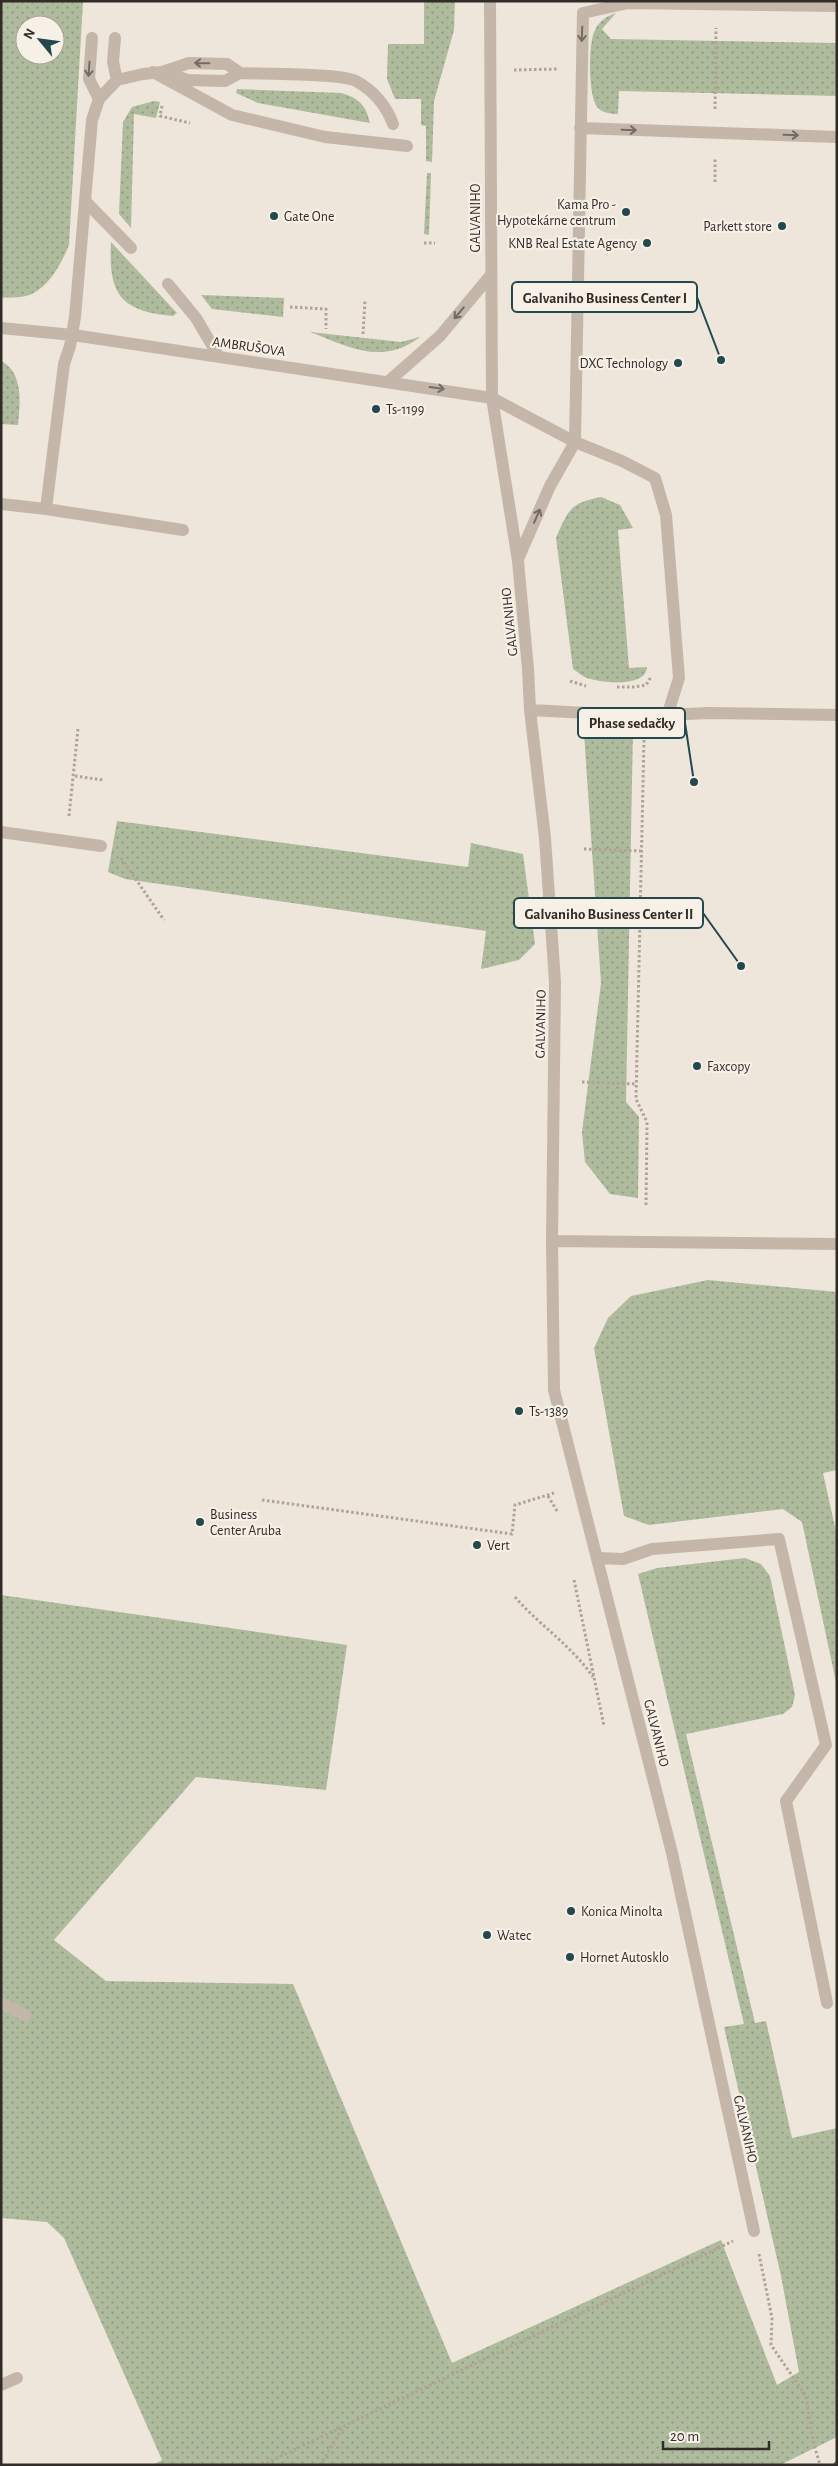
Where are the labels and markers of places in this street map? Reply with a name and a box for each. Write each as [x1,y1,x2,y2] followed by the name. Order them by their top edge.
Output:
[497,198,616,228] place label: Kama Pro - Hypotekárne centrum
[620,206,632,218] marker: Kama Pro - Hypotekárne centrum
[268,210,280,222] marker: Gate One
[284,210,334,224] place label: Gate One
[703,220,772,234] place label: Parkett store
[776,220,788,232] marker: Parkett store
[508,237,637,251] place label: KNB Real Estate Agency
[641,237,653,249] marker: KNB Real Estate Agency
[512,282,697,312] callout: Galvaniho Business Center I
[580,357,668,371] place label: DXC Technology
[672,357,684,369] marker: DXC Technology
[370,403,382,415] marker: Ts-1199
[386,403,424,417] place label: Ts-1199
[578,708,685,738] callout: Phase sedačky
[514,898,703,928] callout: Galvaniho Business Center II
[691,1060,703,1072] marker: Faxcopy
[707,1060,750,1074] place label: Faxcopy
[513,1405,525,1417] marker: Ts-1389
[529,1405,568,1419] place label: Ts-1389
[210,1508,282,1538] place label: Business Center Aruba
[194,1516,206,1528] marker: Business Center Aruba
[471,1539,483,1551] marker: Vert
[487,1539,510,1553] place label: Vert
[565,1905,577,1917] marker: Konica Minolta
[581,1905,663,1919] place label: Konica Minolta
[481,1929,493,1941] marker: Watec
[497,1929,532,1943] place label: Watec
[564,1951,576,1963] marker: Hornet Autosklo
[580,1951,669,1965] place label: Hornet Autosklo

